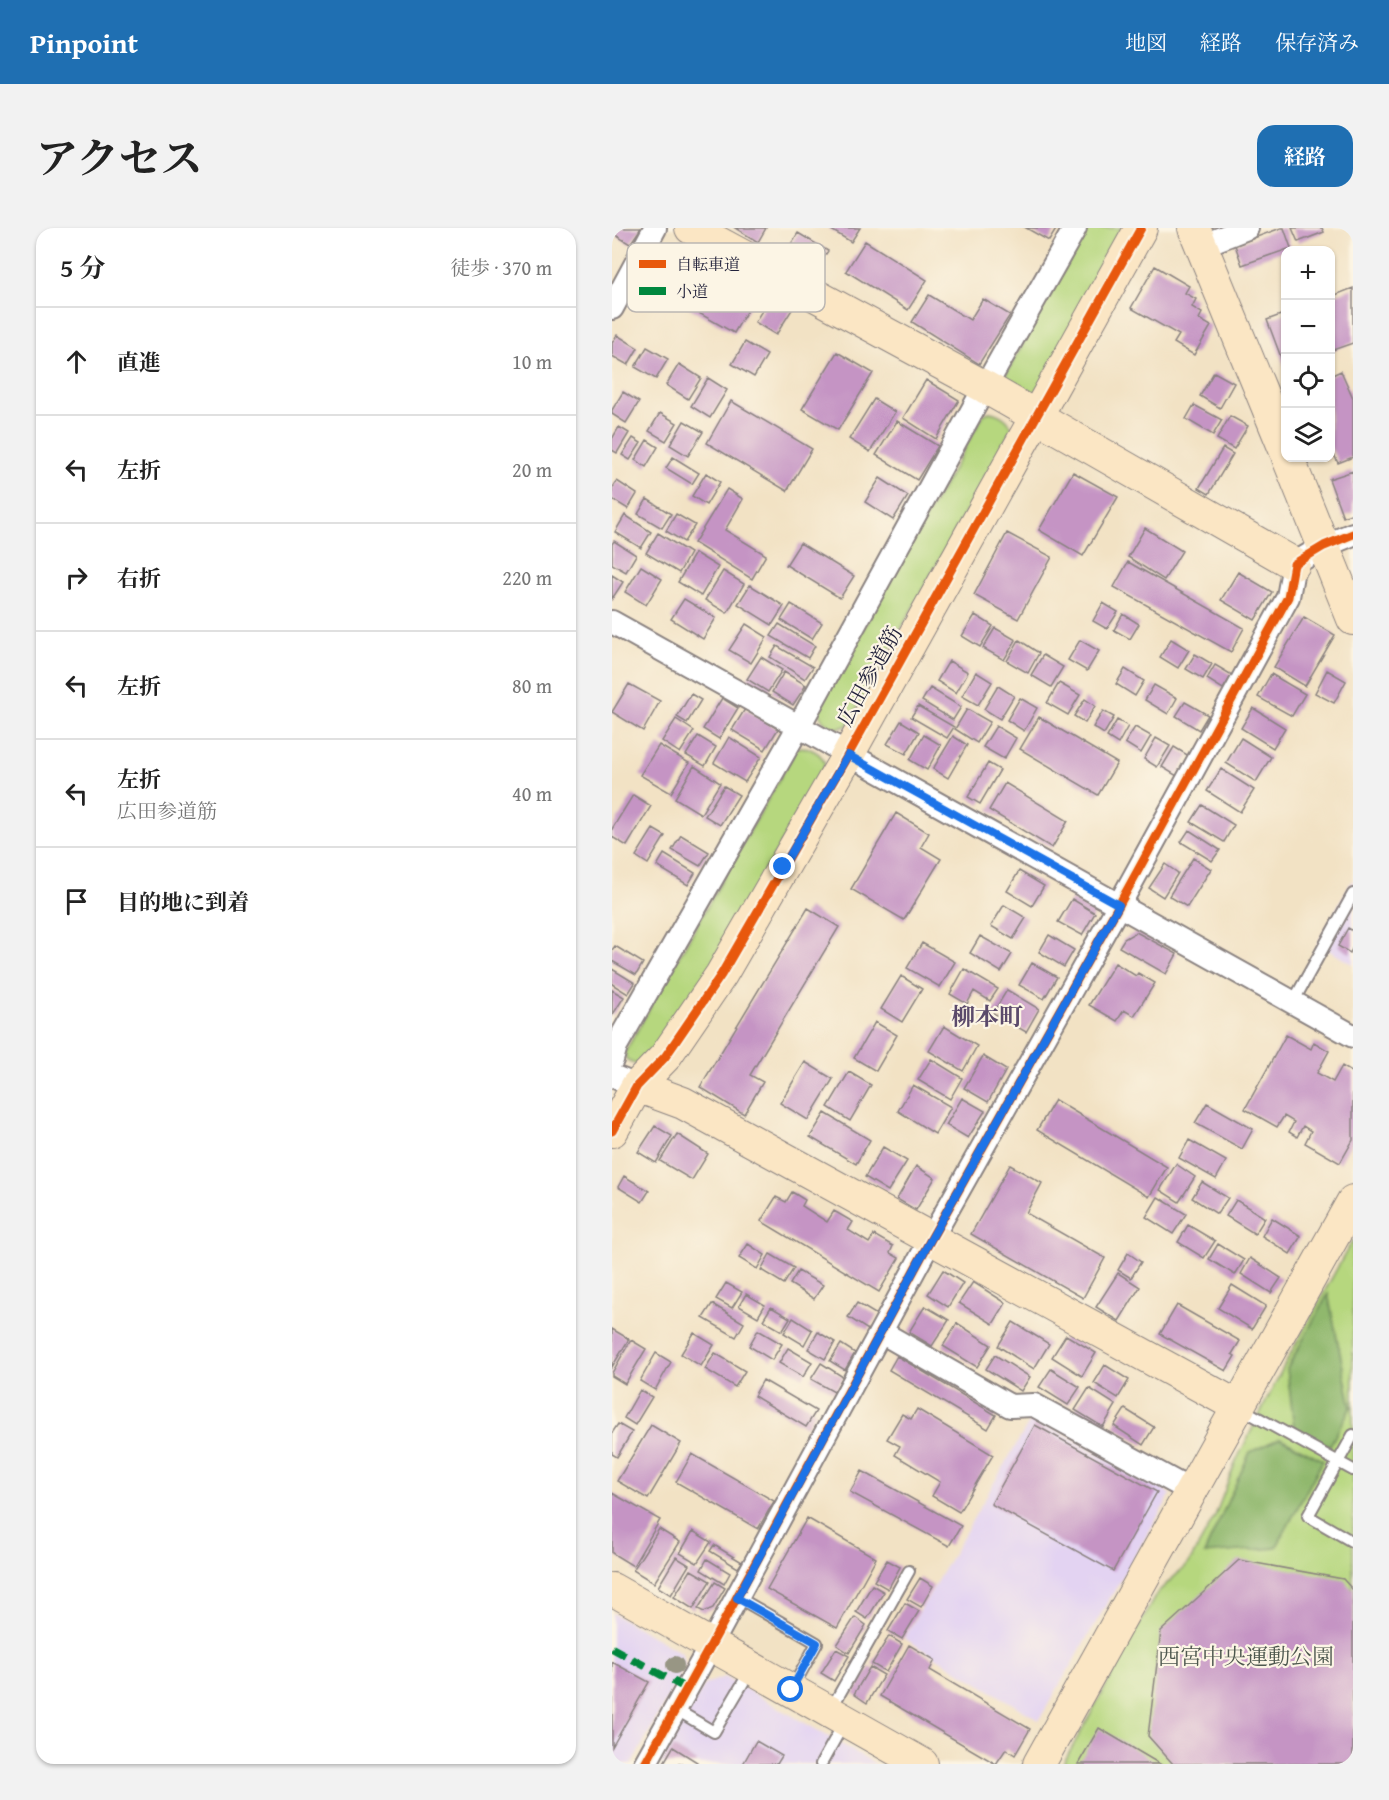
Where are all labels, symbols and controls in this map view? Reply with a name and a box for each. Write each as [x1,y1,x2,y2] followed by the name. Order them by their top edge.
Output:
[30,22,138,63] text: Pinpoint
[1125,27,1167,58] text: 地図
[1200,27,1242,58] text: 経路
[1275,27,1359,58] text: 保存済み
[1257,125,1353,187] button: 経路
[36,127,203,188] text: アクセス
[627,243,825,312] legend
[1281,246,1335,462] map controls
[1281,246,1335,300] button: +
[60,248,105,287] text: 5 分
[676,252,740,276] text: 自転車道
[450,253,552,282] text: 徒歩 · 370 m
[676,279,708,303] text: 小道
[1281,300,1335,354] button: −
[60,345,93,378] icon: ahead
[117,346,161,378] text: 直進
[512,347,552,376] text: 10 m
[1281,354,1335,408] button: locate
[1281,408,1335,462] button: layers
[60,453,93,486] icon: left
[117,454,161,486] text: 左折
[512,455,552,484] text: 20 m
[60,561,93,594] icon: right
[117,562,161,594] text: 右折
[502,563,552,592] text: 220 m
[828,620,910,732] street label: 広田参道筋
[60,669,93,702] icon: left
[117,670,161,702] text: 左折
[512,671,552,700] text: 80 m
[117,763,161,795] text: 左折
[60,777,93,810] icon: left
[512,779,552,808] text: 40 m
[117,796,217,825] text: 広田参道筋
[769,853,795,879] route end
[60,885,93,918] icon: arrive
[117,886,249,918] text: 目的地に到着
[951,999,1023,1034] district label: 柳本町
[1158,1640,1334,1672] park label: 西宮中央運動公園
[777,1676,803,1702] route start

